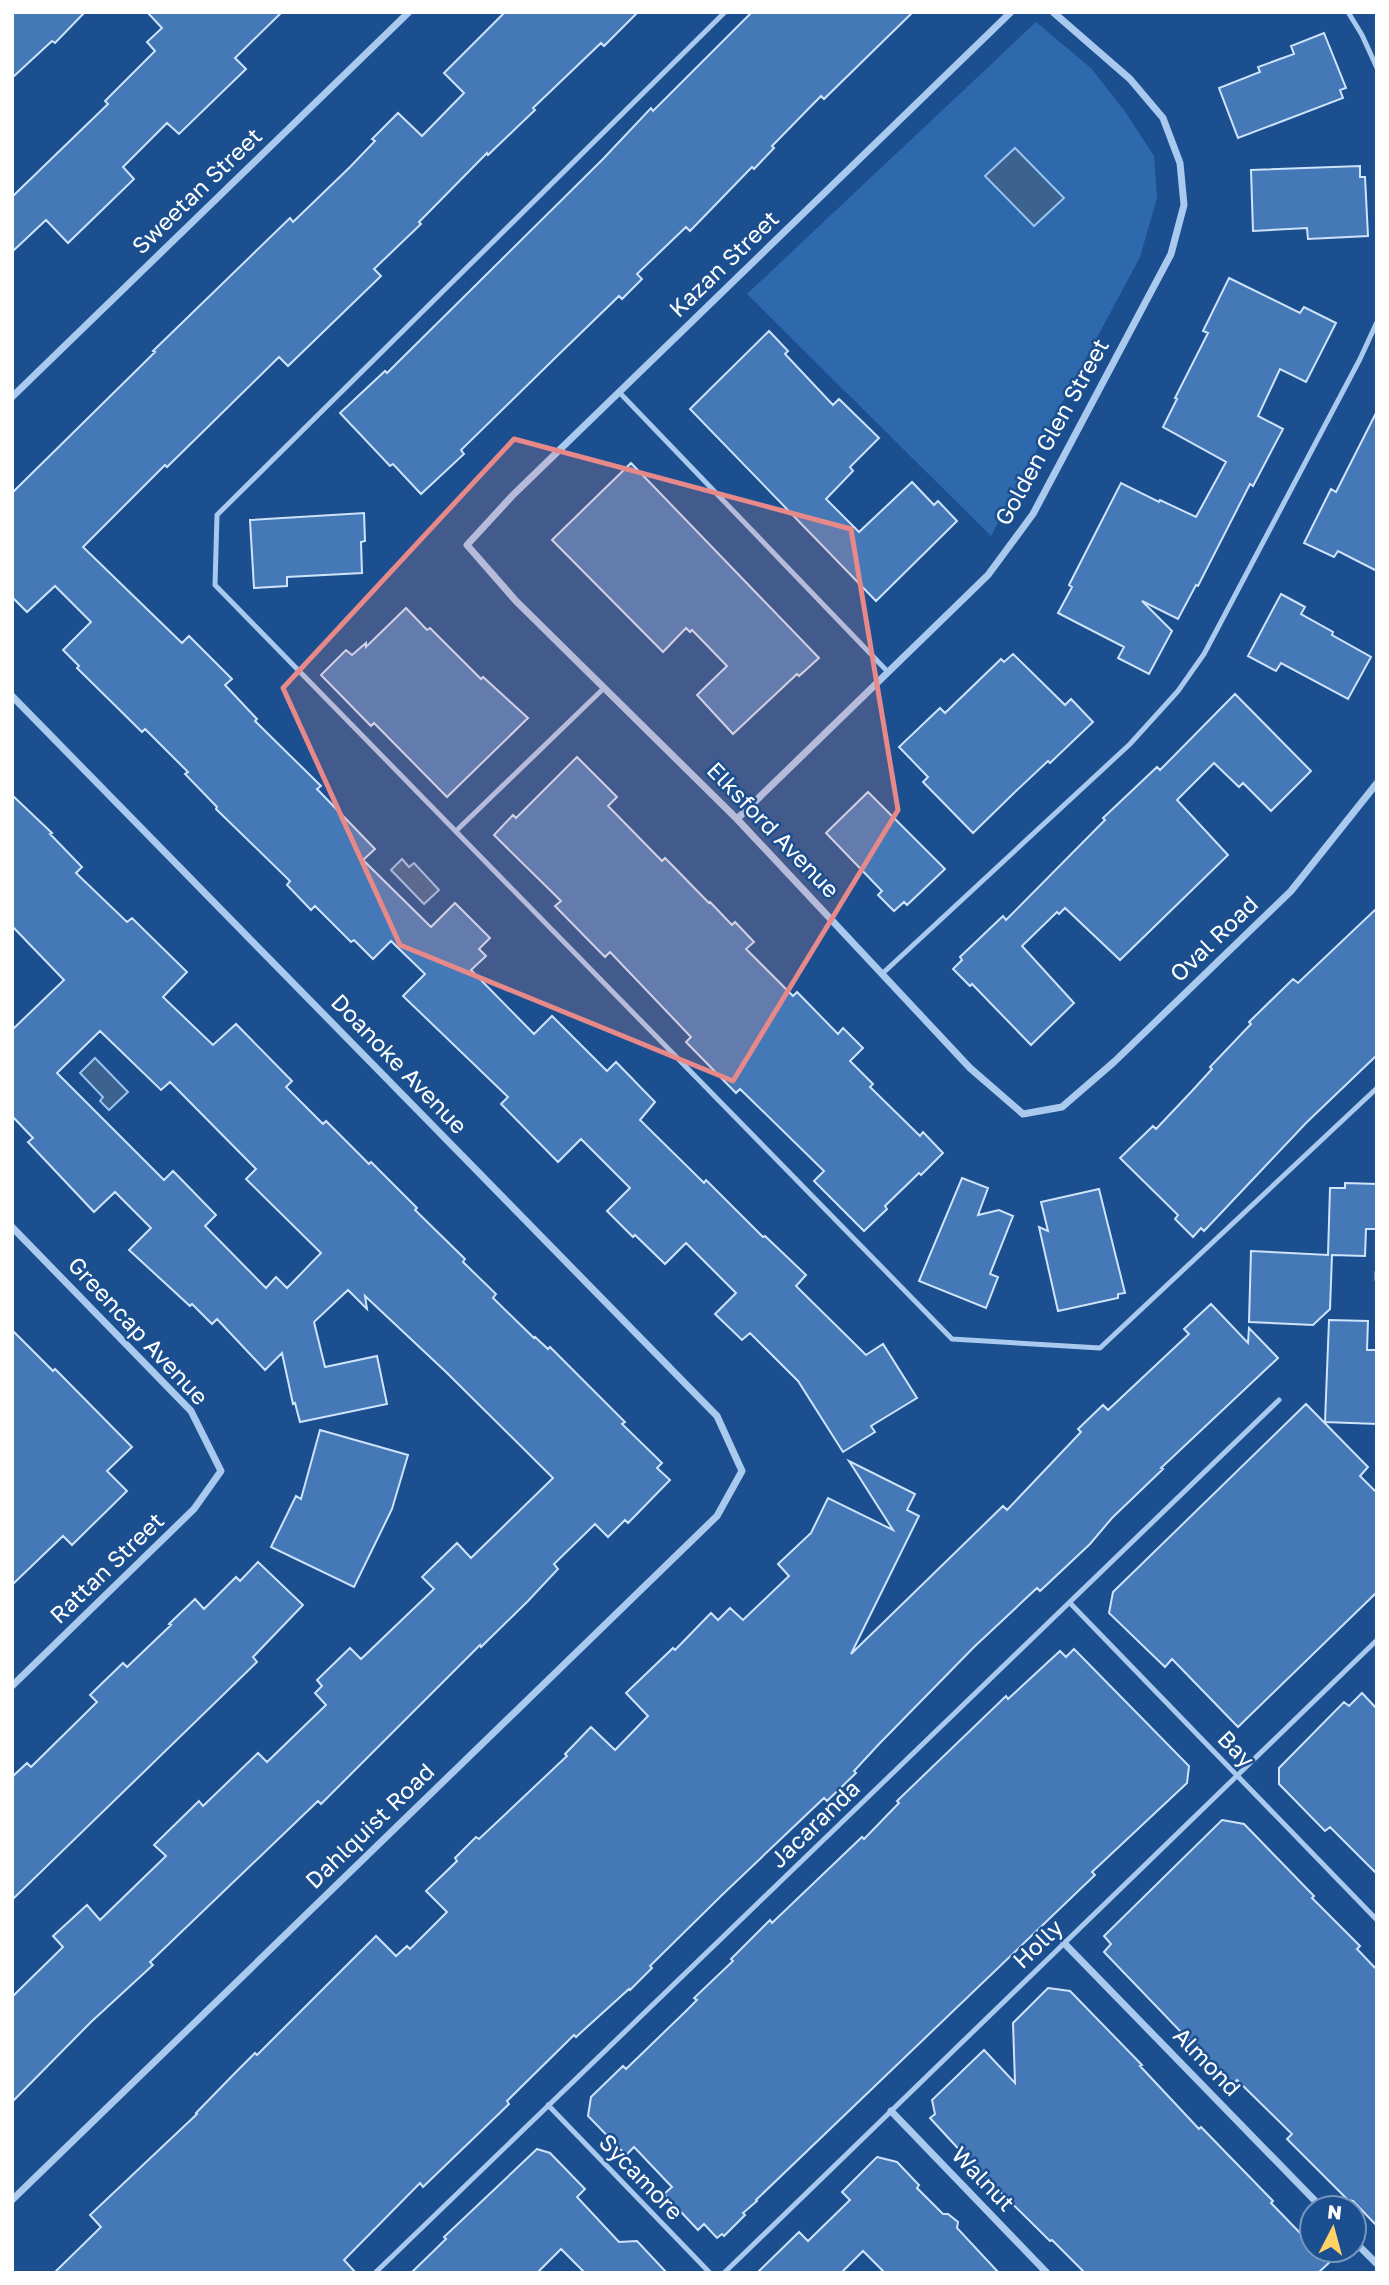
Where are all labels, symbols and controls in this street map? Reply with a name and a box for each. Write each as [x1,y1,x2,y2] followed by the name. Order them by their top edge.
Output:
[126,121,267,259] street label: Sweetan Street
[663,204,784,322] street label: Kazan Street
[988,333,1114,530] street label: Golden Glen Street
[702,755,846,903] street label: Elksford Avenue
[1163,889,1263,987] street label: Oval Road
[326,988,474,1139] street label: Doanoke Avenue
[63,1250,215,1410] street label: Greencap Avenue
[44,1506,169,1629] street label: Rattan Street
[1212,1724,1261,1773] street label: Bay
[299,1757,439,1894] street label: Dahlquist Road
[763,1774,865,1873] street label: Jacaranda
[1007,1913,1068,1974] street label: Holly
[1168,2021,1247,2102] street label: Almond
[594,2127,690,2225] street label: Sycamore
[946,2140,1021,2216] street label: Walnut
[1298,2194,1368,2264] north arrow
[1326,2199,1343,2224] text: N

